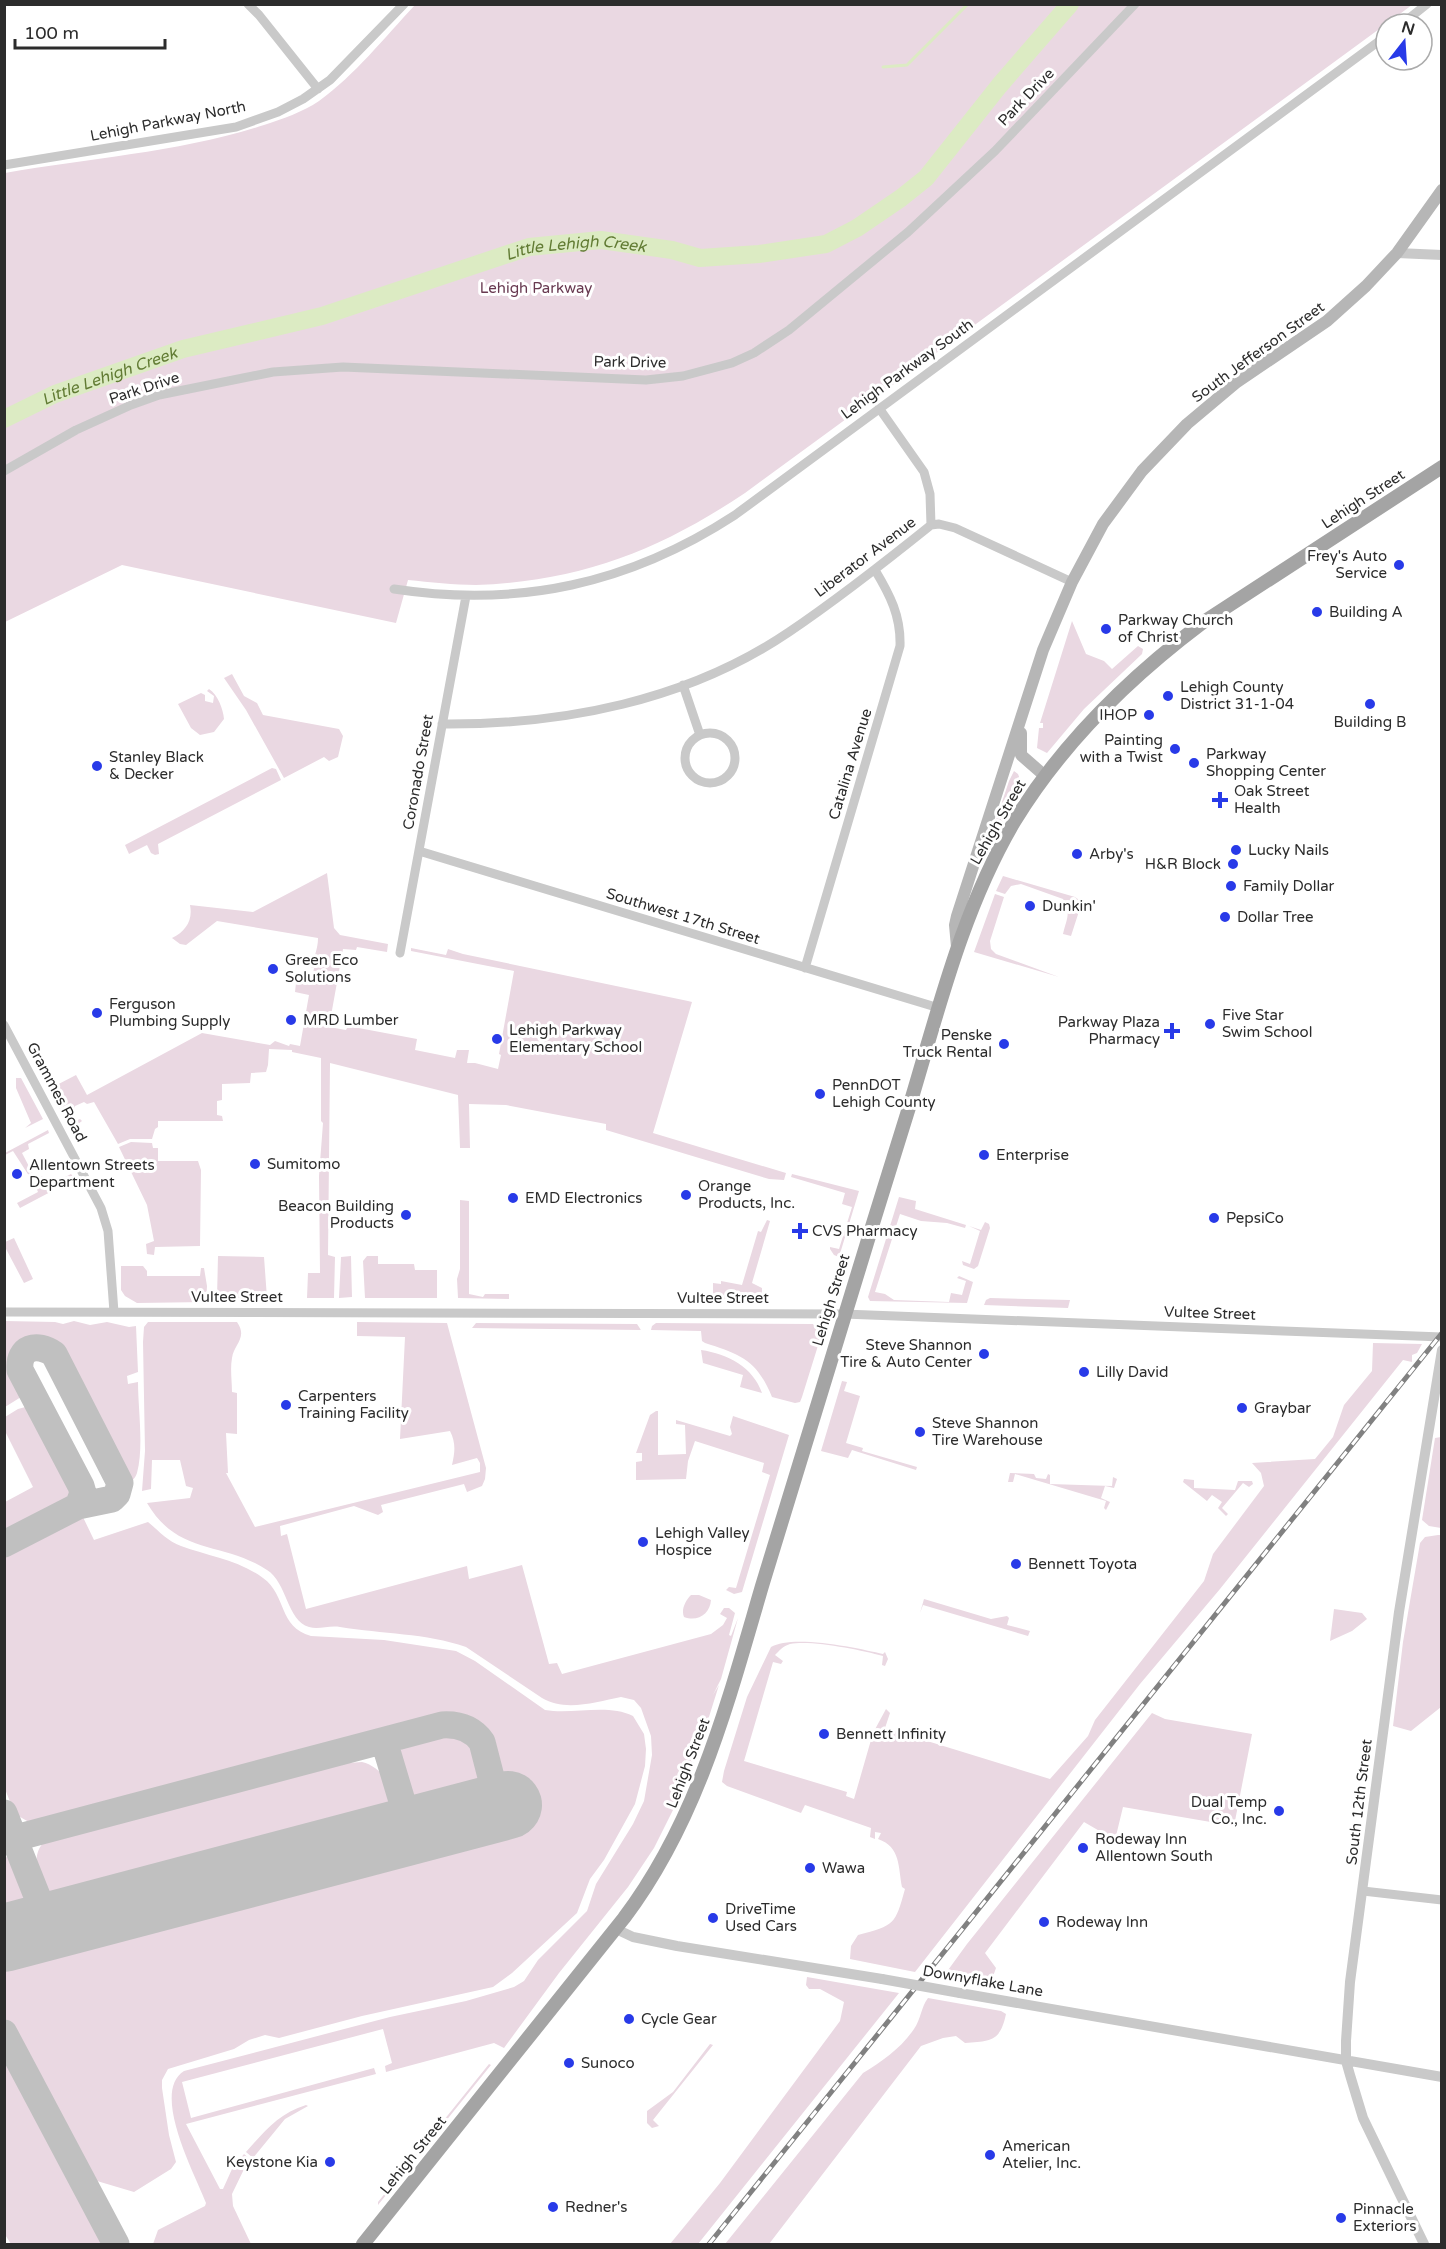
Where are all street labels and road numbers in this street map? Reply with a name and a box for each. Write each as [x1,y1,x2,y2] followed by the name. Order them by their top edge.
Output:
[994,65,1058,129] street label: Park Drive
[89,97,247,145] street label: Lehigh Parkway North
[1188,298,1328,406] street label: South Jefferson Street
[837,315,977,423] street label: Lehigh Parkway South
[593,352,667,372] street label: Park Drive
[107,368,181,408] street label: Park Drive
[1318,465,1408,533] street label: Lehigh Street
[811,513,919,601] street label: Liberator Avenue
[825,706,875,822] street label: Catalina Avenue
[399,713,437,831] street label: Coronado Street
[966,776,1030,868] street label: Lehigh Street
[604,884,762,948] street label: Southwest 17th Street
[23,1039,91,1145] street label: Grammes Road
[808,1252,854,1348] street label: Lehigh Street
[191,1288,283,1306] street label: Vultee Street
[677,1289,769,1307] street label: Vultee Street
[1164,1302,1257,1324] street label: Vultee Street
[663,1715,714,1811] street label: Lehigh Street
[1342,1738,1376,1866] street label: South 12th Street
[921,1962,1045,2000] street label: Downyflake Lane
[376,2112,450,2198] street label: Lehigh Street

